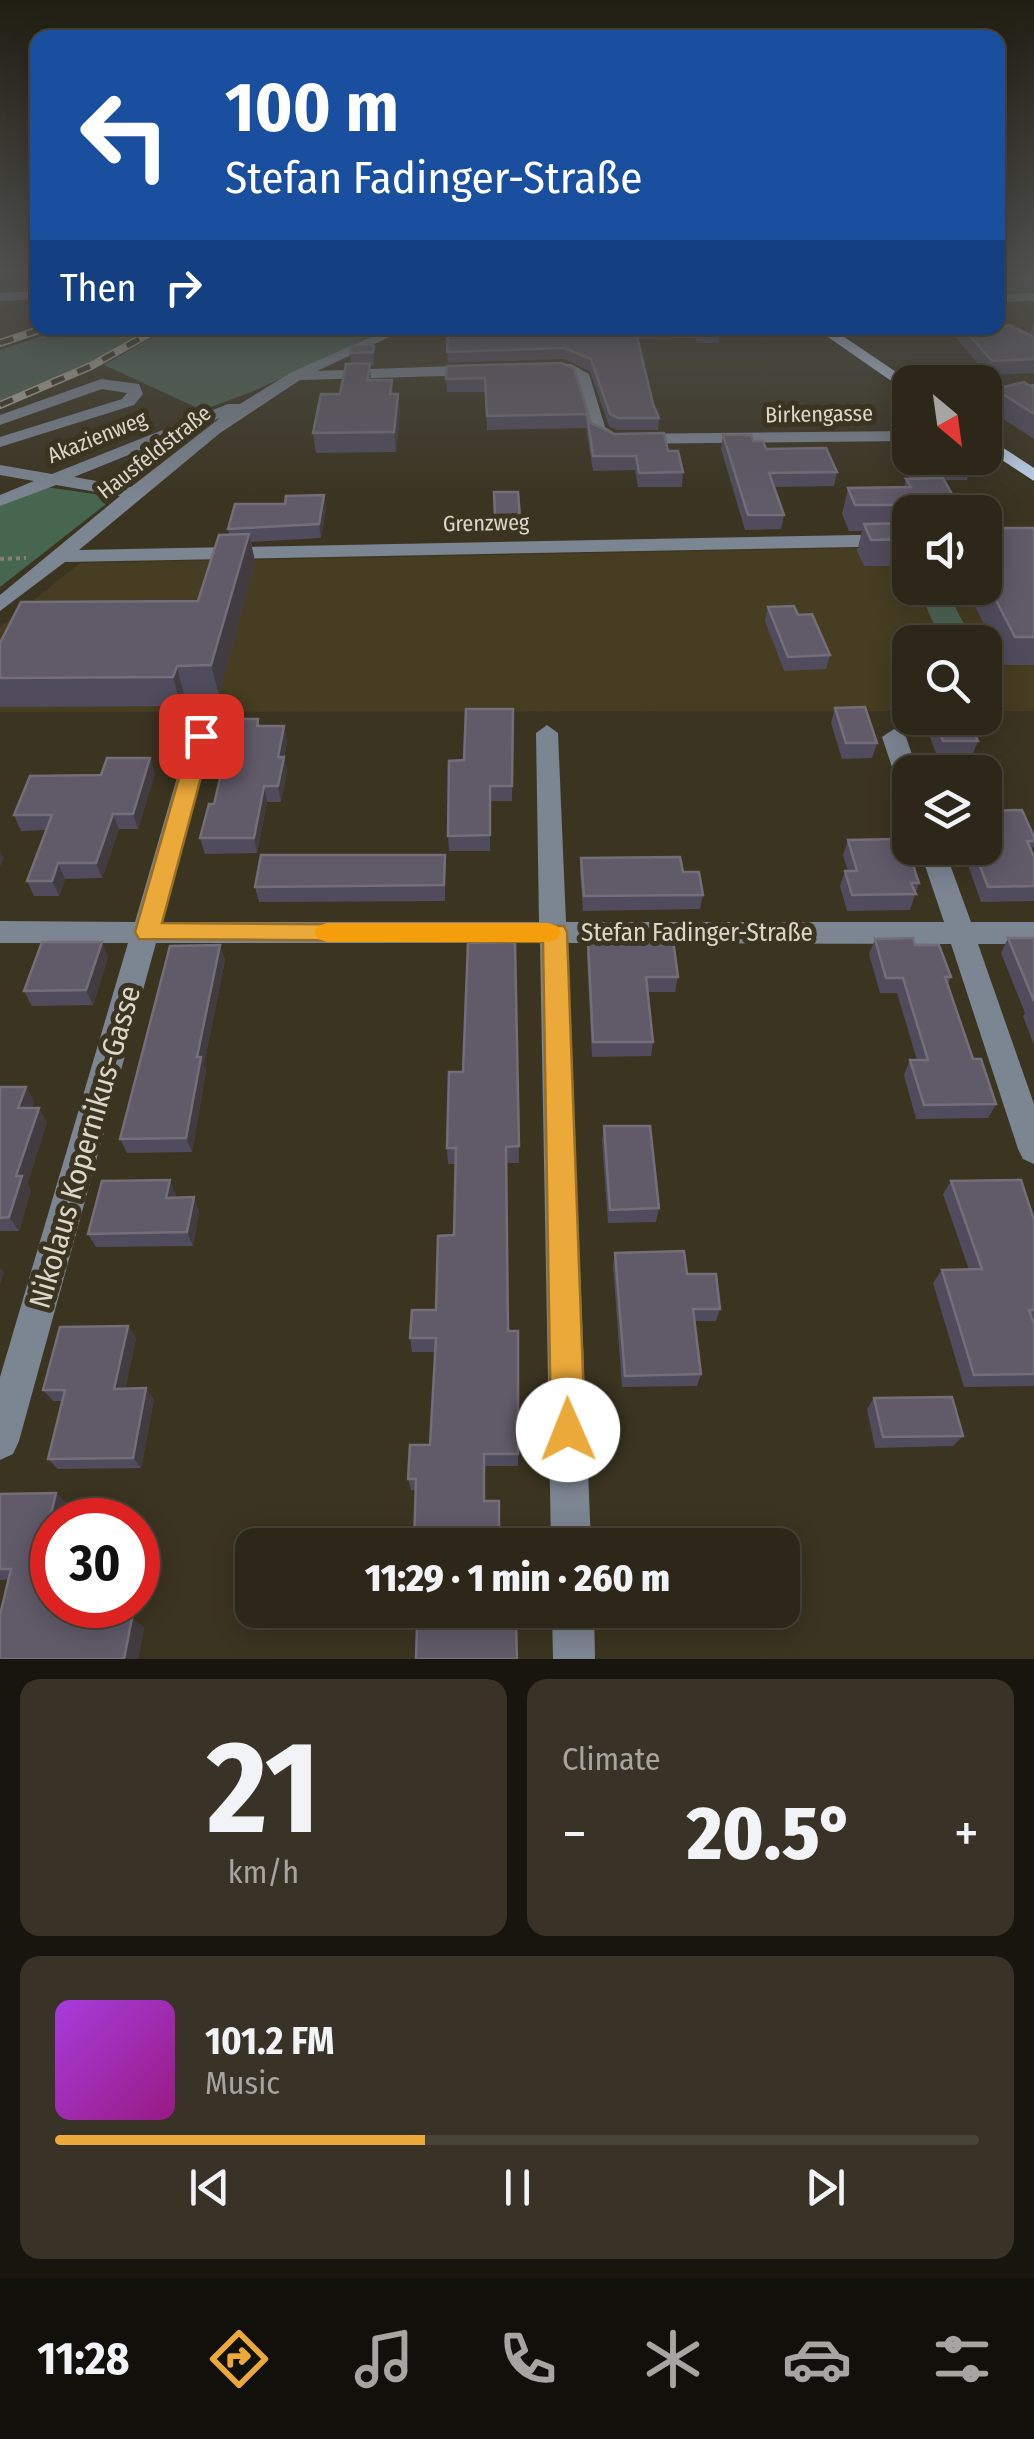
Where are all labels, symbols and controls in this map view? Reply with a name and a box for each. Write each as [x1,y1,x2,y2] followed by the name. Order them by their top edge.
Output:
[225,66,399,150] text: 100 m
[60,70,190,200] icon: left
[225,151,642,205] text: Stefan Fadinger-Straße
[156,260,211,315] icon: right
[60,265,136,311] text: Then
[892,365,1002,475] north arrow
[892,365,1002,865] map controls
[92,399,216,505] street label: Hausfeldstraße
[765,400,873,428] street label: Birkengasse
[43,405,151,469] street label: Akazienweg
[892,495,1002,605] button: sound
[443,509,530,537] street label: Grenzweg
[892,625,1002,735] button: search
[159,694,244,779] pin
[174,709,229,764] icon: arrive
[892,755,1002,865] button: layers
[581,918,813,948] street label: Stefan Fadinger-Straße
[22,982,148,1312] street label: Nikolaus Kopernikus-Gasse
[516,1378,620,1482] position arrow
[30,1498,160,1628] speed limit sign: 30
[365,1555,670,1601] text: 11:29 · 1 min · 260 m
[207,1710,320,1866] text: 21
[562,1740,661,1778] text: Climate
[687,1789,854,1879] text: 20.5°
[562,1801,587,1867] text: −
[954,1801,979,1867] text: +
[228,1853,299,1891] text: km/h
[205,2018,334,2064] text: 101.2 FM
[205,2064,280,2102] text: Music
[182,2160,237,2215] icon: previous
[490,2160,545,2215] icon: pause
[798,2160,853,2215] icon: next
[204,2324,274,2394] icon: directions
[349,2324,419,2394] icon: music
[493,2324,563,2394] icon: phone
[638,2324,708,2394] icon: climate
[782,2324,852,2394] icon: car
[927,2324,997,2394] icon: filters
[37,2332,129,2386] text: 11:28

